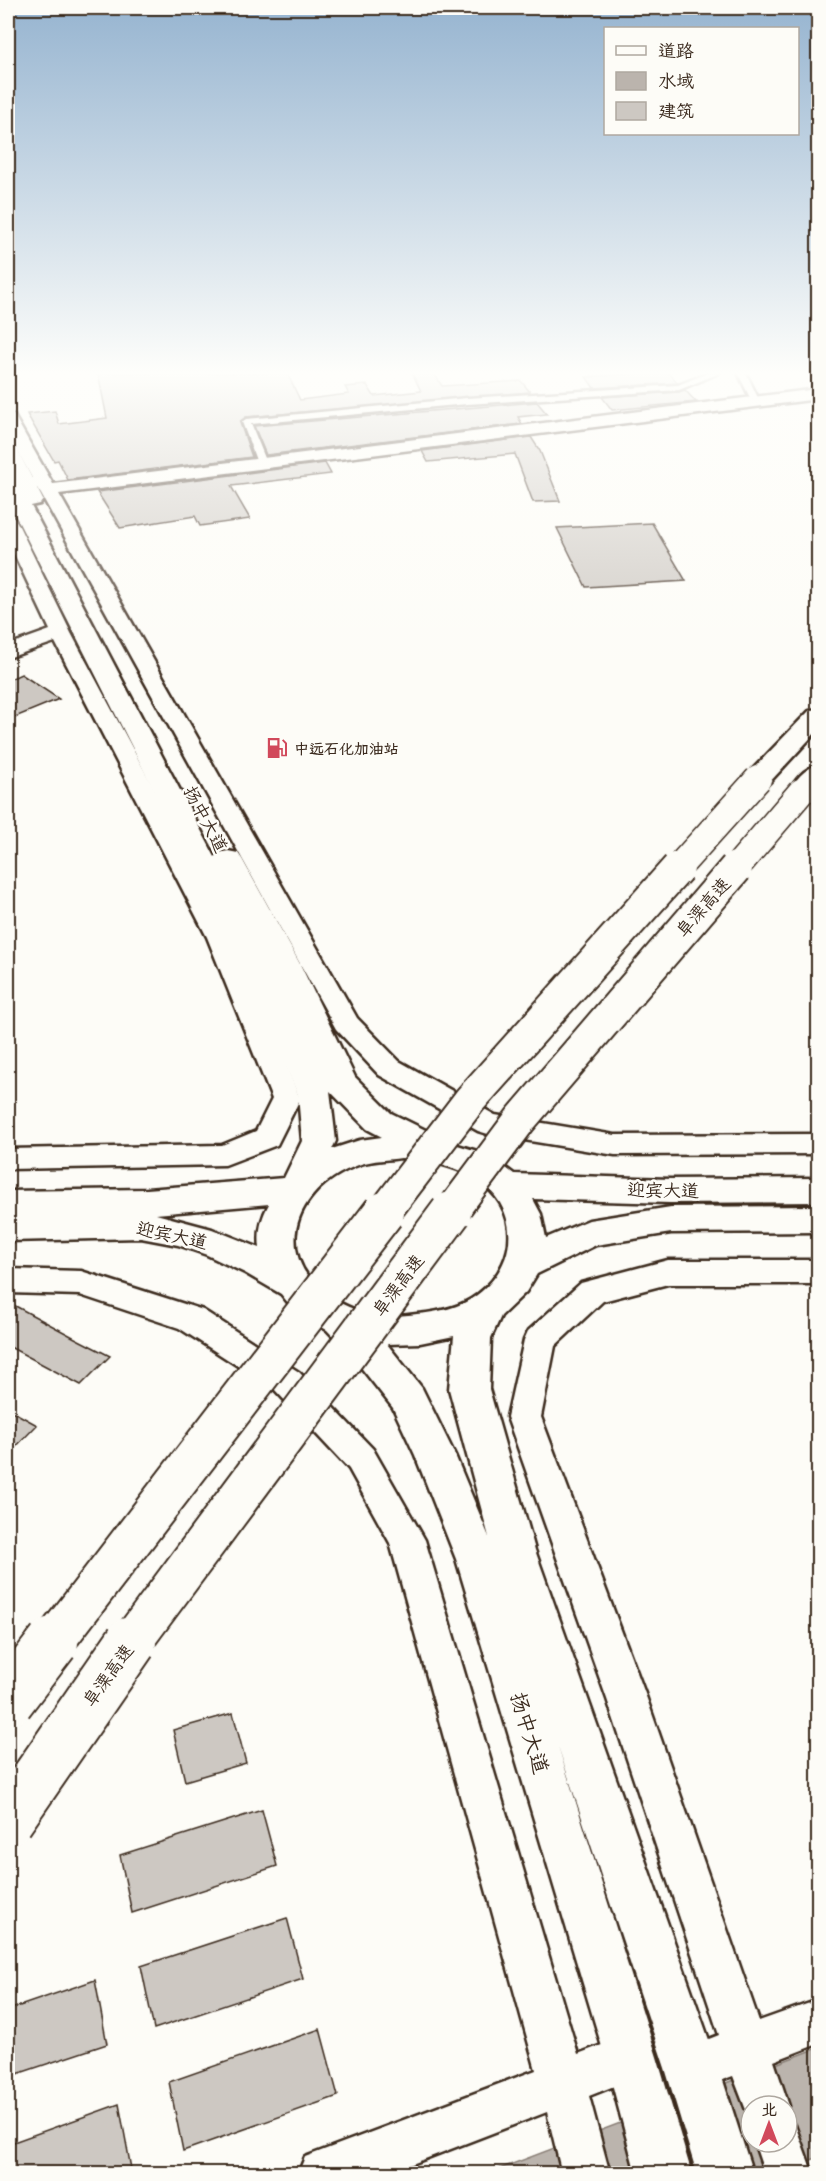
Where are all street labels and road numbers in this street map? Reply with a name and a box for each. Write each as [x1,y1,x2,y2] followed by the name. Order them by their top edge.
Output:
[179,782,233,856] street label: 扬中大道
[671,872,735,942] street label: 阜溧高速
[627,1178,699,1202] street label: 迎宾大道
[134,1216,210,1254] street label: 迎宾大道
[367,1249,429,1321] street label: 阜溧高速
[78,1639,138,1711] street label: 阜溧高速
[505,1689,555,1777] street label: 扬中大道

